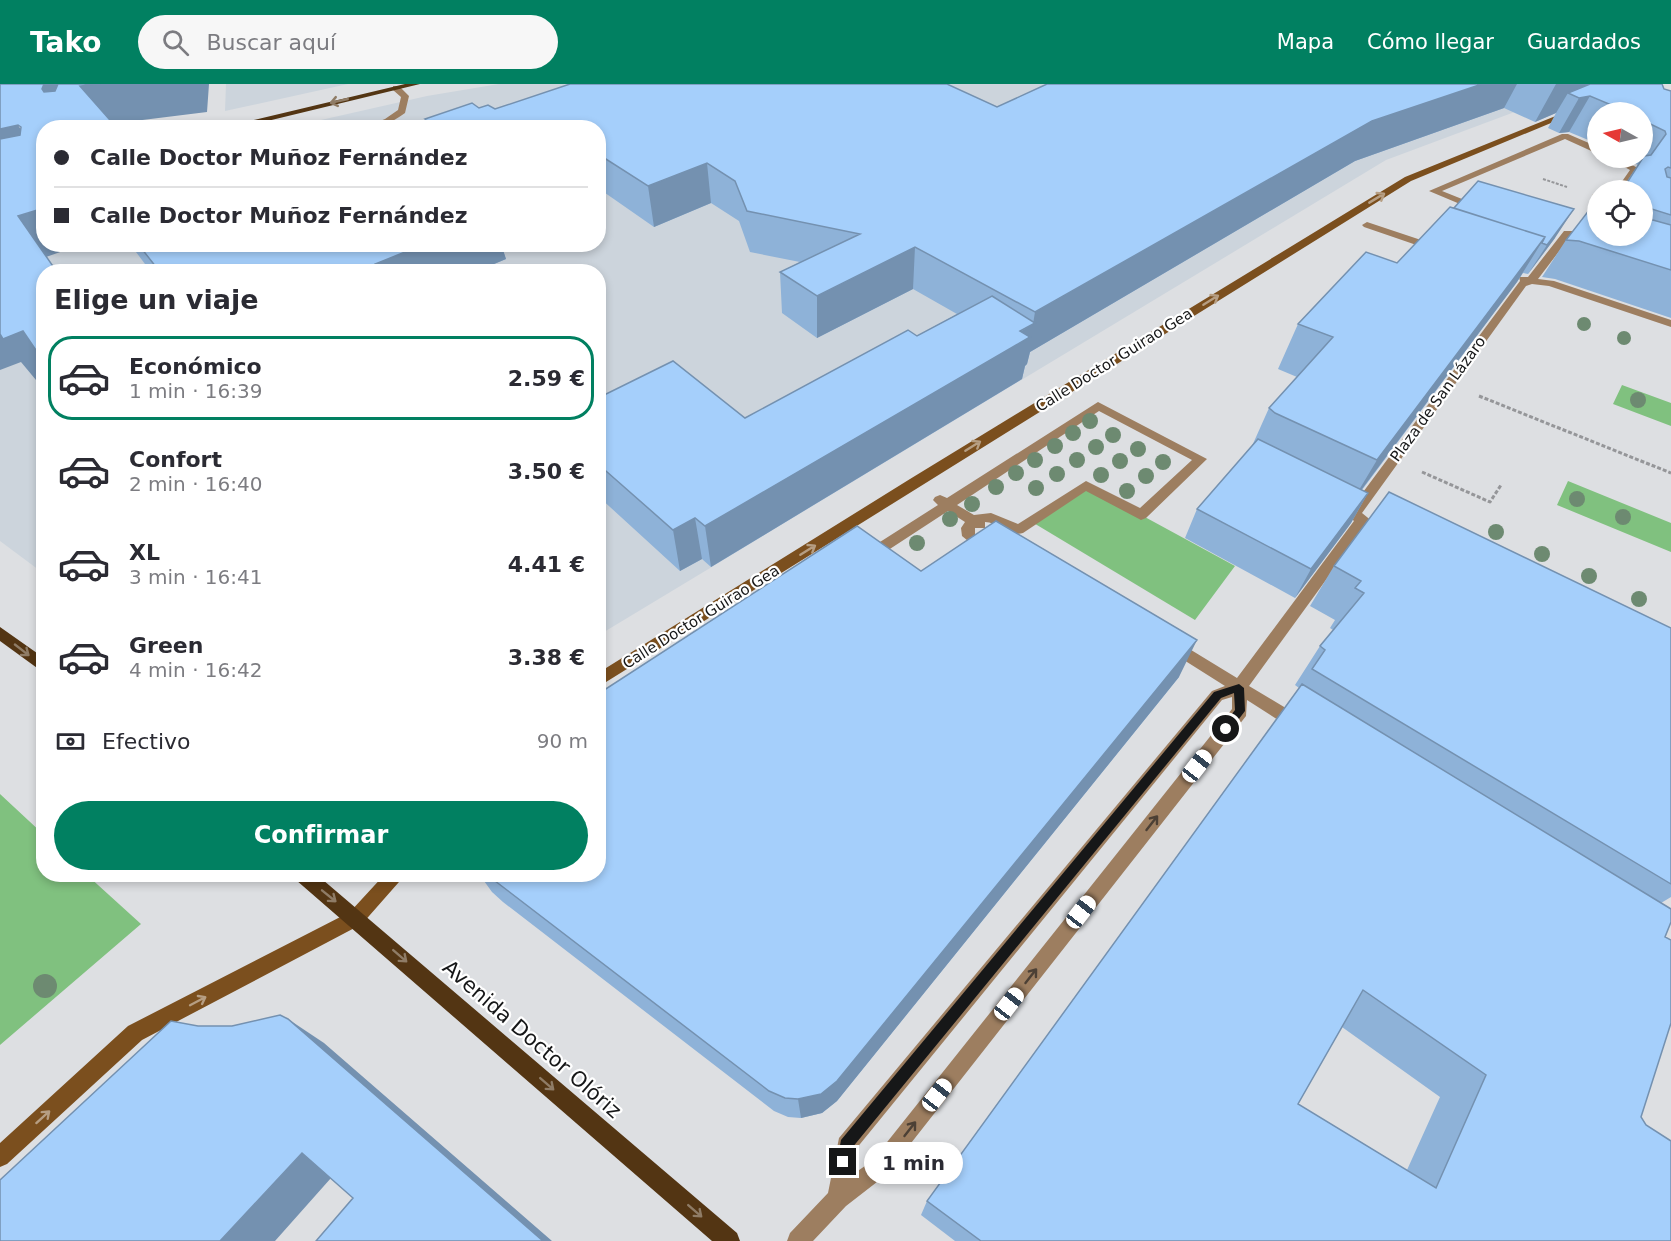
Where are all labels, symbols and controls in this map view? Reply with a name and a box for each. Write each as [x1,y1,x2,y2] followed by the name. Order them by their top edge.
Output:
[138,15,558,69] search box
[30,26,102,59] text: Tako
[159,26,192,59] icon: search
[207,30,336,55] text: Buscar aquí
[1277,30,1334,54] text: Mapa
[1367,30,1494,54] text: Cómo llegar
[1527,30,1641,54] text: Guardados
[329,96,349,107] one-way arrow
[1587,102,1653,168] north arrow
[1587,102,1653,246] map controls
[90,145,468,170] text: Calle Doctor Muñoz Fernández
[1587,180,1653,246] button: locate
[1368,192,1385,204] one-way arrow
[90,203,468,228] text: Calle Doctor Muñoz Fernández
[54,284,258,315] text: Elige un viaje
[1202,294,1219,306] one-way arrow
[1032,304,1196,416] street label: Calle Doctor Guirao Gea
[1387,333,1489,465] street label: Plaza de San Lázaro
[57,351,111,405] icon: car
[129,354,262,379] text: Económico
[508,366,585,391] text: 2.59 €
[129,379,263,403] text: 1 min · 16:39
[965,440,982,453] one-way arrow
[57,444,111,498] icon: car
[129,447,222,472] text: Confort
[508,459,585,484] text: 3.50 €
[129,472,263,496] text: 2 min · 16:40
[57,537,111,591] icon: car
[129,540,160,565] text: XL
[799,543,816,555] one-way arrow
[508,552,585,577] text: 4.41 €
[619,561,783,673] street label: Calle Doctor Guirao Gea
[129,565,263,589] text: 3 min · 16:41
[57,630,111,684] icon: car
[129,633,203,658] text: Green
[13,644,29,657] one-way arrow
[508,645,585,670] text: 3.38 €
[129,658,263,682] text: 4 min · 16:42
[1212,715,1239,742] route start
[54,725,87,758] icon: cash
[102,729,191,754] text: Efectivo
[537,729,588,753] text: 90 m
[1179,746,1215,786] car
[54,801,588,870] button: Confirmar
[1145,815,1158,831] one-way arrow
[321,889,336,903] one-way arrow
[1063,892,1099,932] car
[392,949,407,963] one-way arrow
[438,955,626,1123] street label: Avenida Doctor Olóriz
[1024,968,1037,984] one-way arrow
[991,984,1027,1024] car
[188,994,206,1006] one-way arrow
[919,1075,955,1115] car
[539,1077,555,1090] one-way arrow
[35,1110,50,1124] one-way arrow
[904,1121,917,1137] one-way arrow
[864,1141,963,1183] callout: 1 min
[829,1148,856,1175] route end
[882,1151,945,1175] text: 1 min
[687,1204,702,1218] one-way arrow

